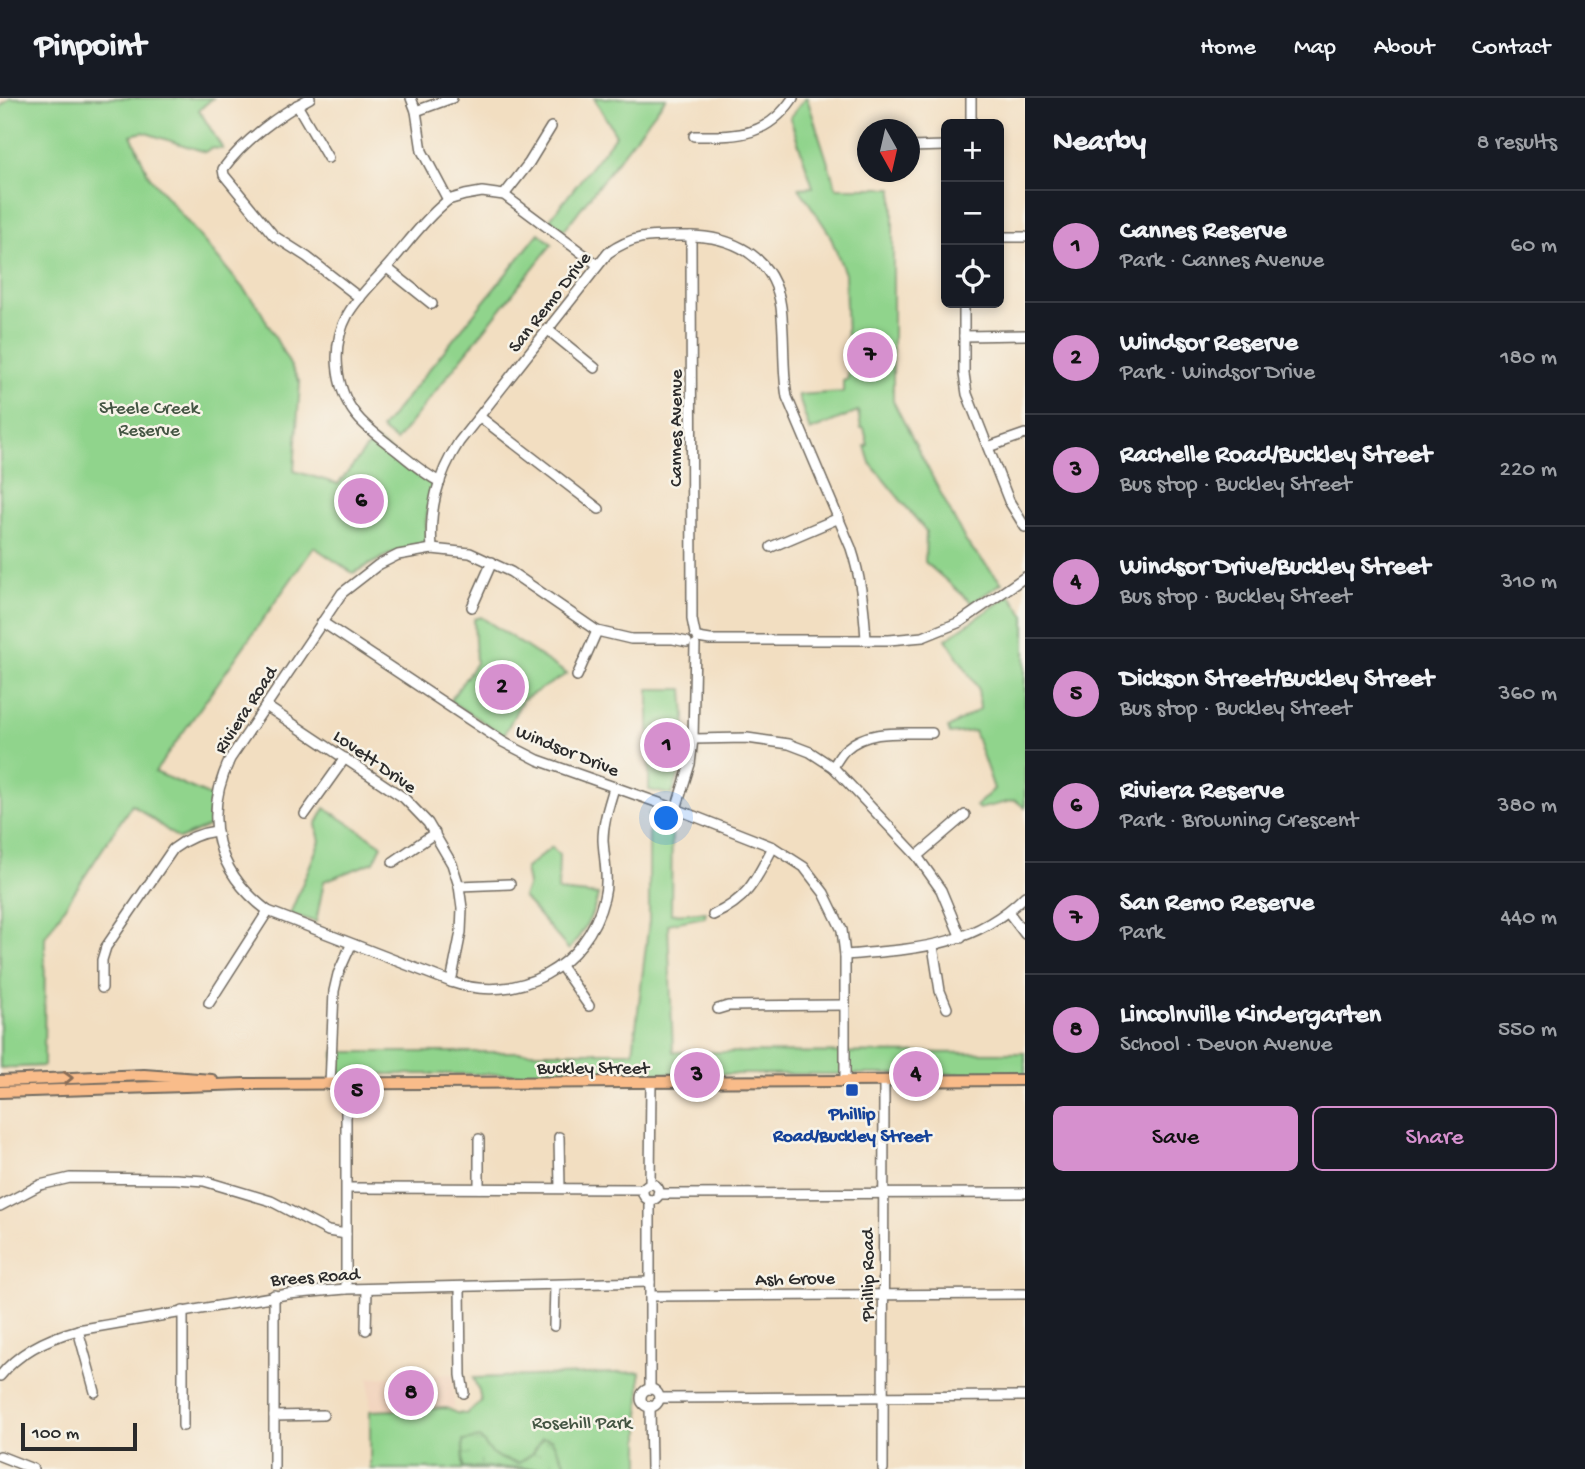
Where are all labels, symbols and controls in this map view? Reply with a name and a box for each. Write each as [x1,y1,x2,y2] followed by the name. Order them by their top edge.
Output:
[35,29,146,67] text: Pinpoint
[1200,34,1256,63] text: Home
[1294,34,1336,63] text: Map
[1374,34,1434,63] text: About
[1472,34,1550,63] text: Contact
[857,119,920,182] north arrow
[941,119,1004,308] map controls
[941,119,1004,182] button: +
[1053,126,1146,161] text: Nearby
[1477,130,1557,157] text: 8 results
[941,182,1004,245] button: −
[1120,217,1287,248] text: Cannes Reserve
[1071,233,1081,260] text: 1
[1511,233,1557,260] text: 60 m
[941,245,1004,308] button: locate
[504,248,597,358] street label: San Remo Drive
[1120,248,1324,275] text: Park · Cannes Avenue
[847,329,893,381] pin: 7
[1120,329,1298,360] text: Windsor Reserve
[1070,345,1082,372] text: 2
[1500,345,1557,372] text: 180 m
[1120,360,1315,387] text: Park · Windsor Drive
[666,369,689,487] street label: Cannes Avenue
[99,398,200,443] park label: Steele Creek Reserve
[1120,441,1432,472] text: Rachelle Road/Buckley Street
[1070,457,1082,484] text: 3
[1500,457,1557,484] text: 220 m
[1120,472,1351,499] text: Bus stop · Buckley Street
[338,475,384,527] pin: 6
[1120,553,1430,584] text: Windsor Drive/Buckley Street
[1071,569,1081,596] text: 4
[1501,569,1557,596] text: 310 m
[1120,584,1351,611] text: Bus stop · Buckley Street
[210,661,285,759] street label: Riviera Road
[479,661,525,713] pin: 2
[1120,665,1434,696] text: Dickson Street/Buckley Street
[1070,681,1082,708] text: 5
[1499,681,1557,708] text: 360 m
[1120,696,1351,723] text: Bus stop · Buckley Street
[644,719,690,771] pin: 1
[511,721,622,784] street label: Windsor Drive
[328,726,420,800] street label: Lovett Drive
[1120,777,1284,808] text: Riviera Reserve
[1070,793,1082,820] text: 6
[1498,793,1557,820] text: 380 m
[649,801,683,835] your location
[1120,808,1358,835] text: Park · Browning Crescent
[1120,889,1314,920] text: San Remo Reserve
[1070,905,1082,932] text: 7
[1500,905,1557,932] text: 440 m
[1120,920,1164,947] text: Park
[1120,1001,1381,1032] text: Lincolnville Kindergarten
[1070,1017,1082,1044] text: 8
[1498,1017,1557,1044] text: 550 m
[1120,1032,1332,1059] text: School · Devon Avenue
[893,1048,939,1100] pin: 4
[674,1049,720,1101] pin: 3
[536,1058,651,1081] street label: Buckley Street
[334,1065,380,1117] pin: 5
[63,1071,74,1086] one-way arrow
[844,1082,860,1098] marker: Phillip Road/Buckley Street
[772,1104,933,1149] place label: Phillip Road/Buckley Street
[1053,1106,1298,1171] button: Save
[1312,1106,1557,1171] button: Share
[858,1227,881,1322] street label: Phillip Road
[269,1264,362,1293] street label: Brees Road
[755,1268,835,1293] street label: Ash Grove
[388,1367,434,1419] pin: 8
[532,1413,634,1436] park label: Rosehill Park
[21,1420,136,1452] scale bar
[32,1423,79,1446] text: 100 m

